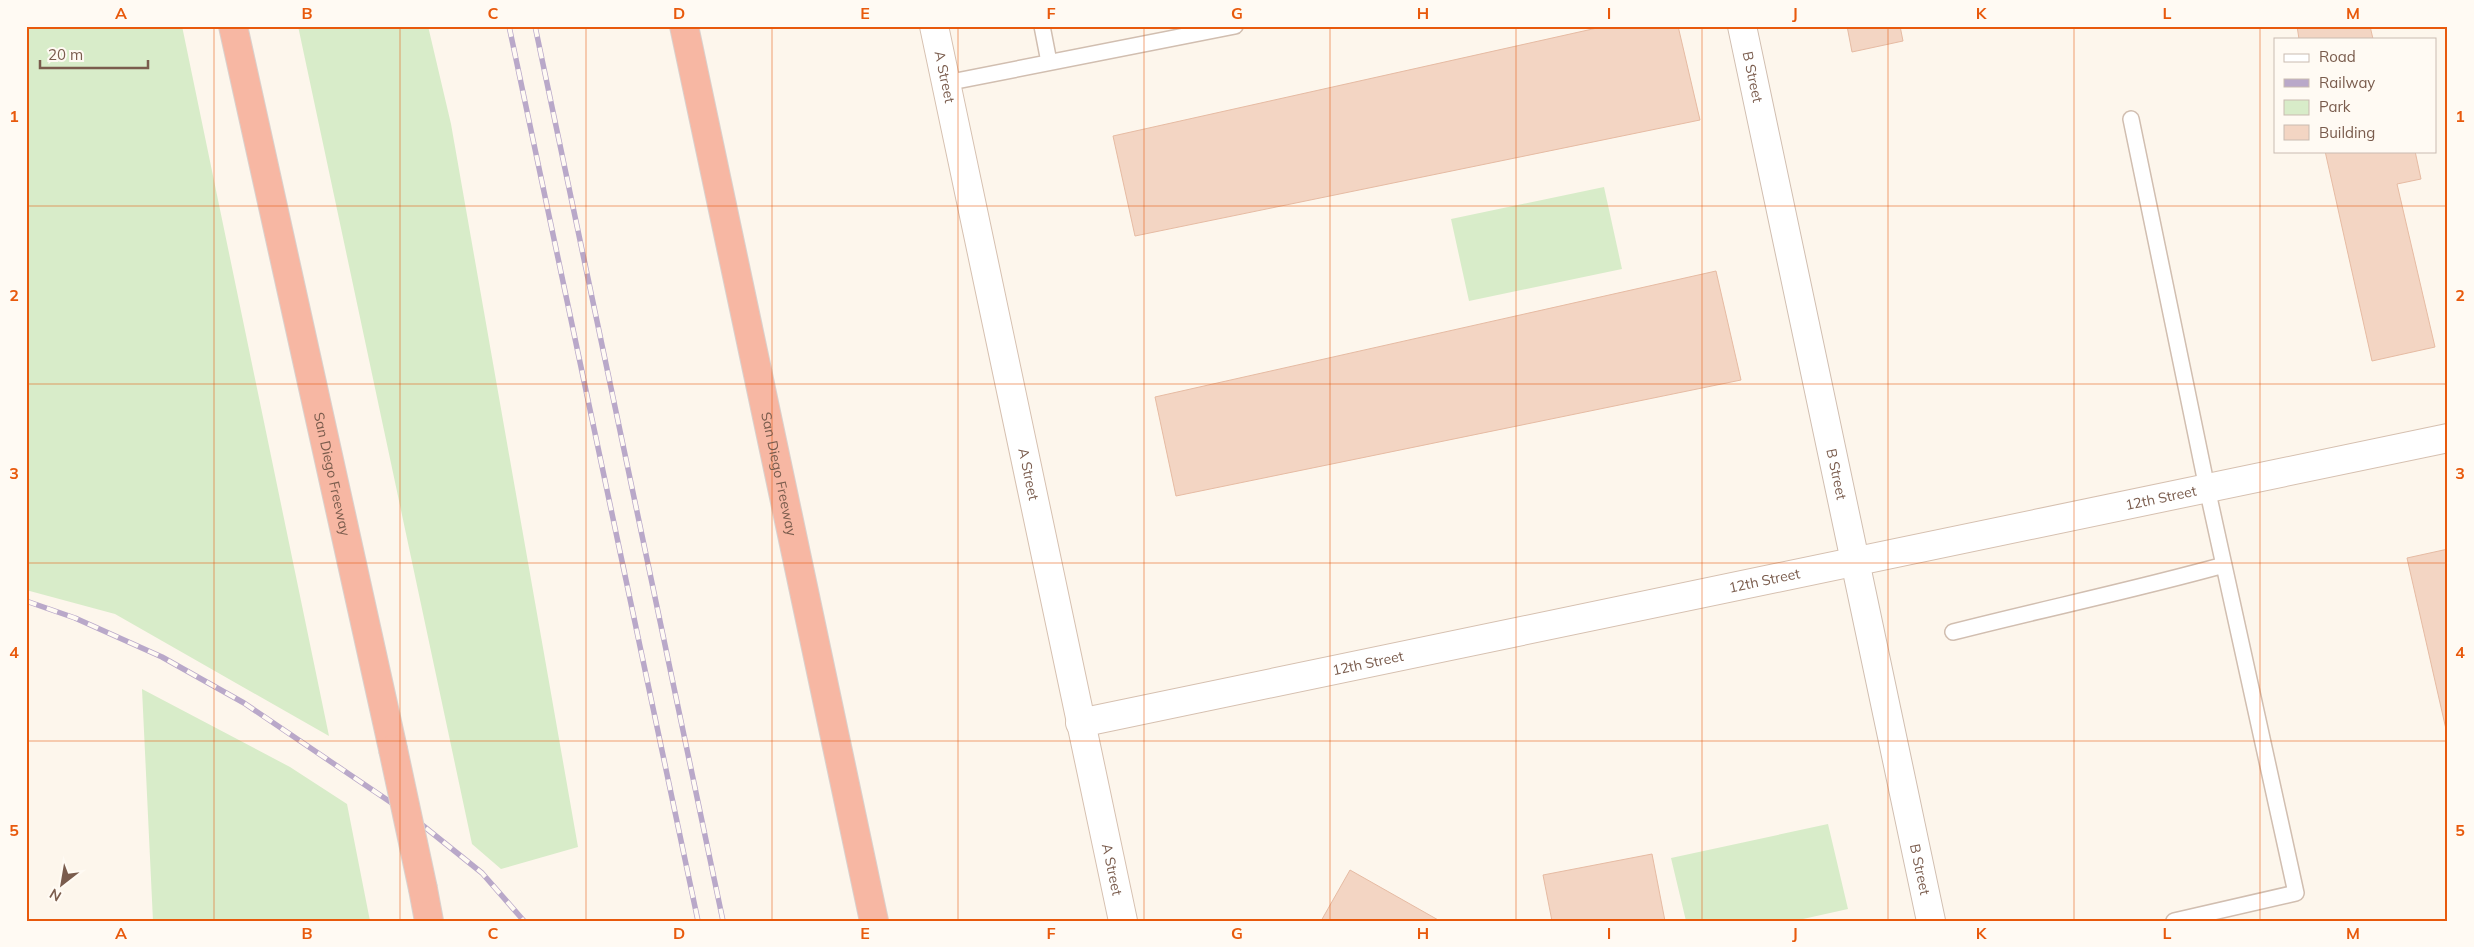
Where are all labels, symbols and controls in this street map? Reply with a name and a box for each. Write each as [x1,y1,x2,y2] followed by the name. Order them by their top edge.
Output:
[115,3,127,23] text: A
[301,3,313,23] text: B
[488,3,499,23] text: C
[673,3,685,23] text: D
[860,3,870,23] text: E
[1046,3,1056,23] text: F
[1231,3,1243,23] text: G
[1417,3,1429,23] text: H
[1607,3,1611,23] text: I
[1792,3,1798,23] text: J
[1976,3,1988,23] text: K
[2163,3,2172,23] text: L
[2346,3,2360,23] text: M
[40,38,148,70] scale bar
[2274,38,2436,152] legend
[48,45,83,64] text: 20 m
[2319,47,2356,66] text: Road
[930,49,959,105] street label: A Street
[1739,50,1767,104] street label: B Street
[2319,73,2375,92] text: Railway
[2319,97,2351,116] text: Park
[9,106,19,126] text: 1
[2455,106,2465,126] text: 1
[2319,123,2375,142] text: Building
[9,285,19,305] text: 2
[2455,285,2465,305] text: 2
[757,410,801,538] street label: San Diego Freeway
[310,411,355,538] street label: San Diego Freeway
[1014,446,1043,502] street label: A Street
[1822,447,1851,501] street label: B Street
[9,463,19,483] text: 3
[2455,463,2465,483] text: 3
[2124,482,2198,514] street label: 12th Street
[1727,564,1802,597] street label: 12th Street
[9,642,19,662] text: 4
[2455,642,2465,662] text: 4
[1331,647,1405,679] street label: 12th Street
[9,820,19,840] text: 5
[2455,820,2465,840] text: 5
[1098,842,1126,897] street label: A Street
[1906,842,1934,897] street label: B Street
[38,860,88,910] north arrow
[46,885,64,906] text: N
[115,923,127,943] text: A
[301,923,313,943] text: B
[488,923,499,943] text: C
[673,923,685,943] text: D
[860,923,870,943] text: E
[1046,923,1056,943] text: F
[1231,923,1243,943] text: G
[1417,923,1429,943] text: H
[1607,923,1611,943] text: I
[1792,923,1798,943] text: J
[1976,923,1988,943] text: K
[2163,923,2172,943] text: L
[2346,923,2360,943] text: M

